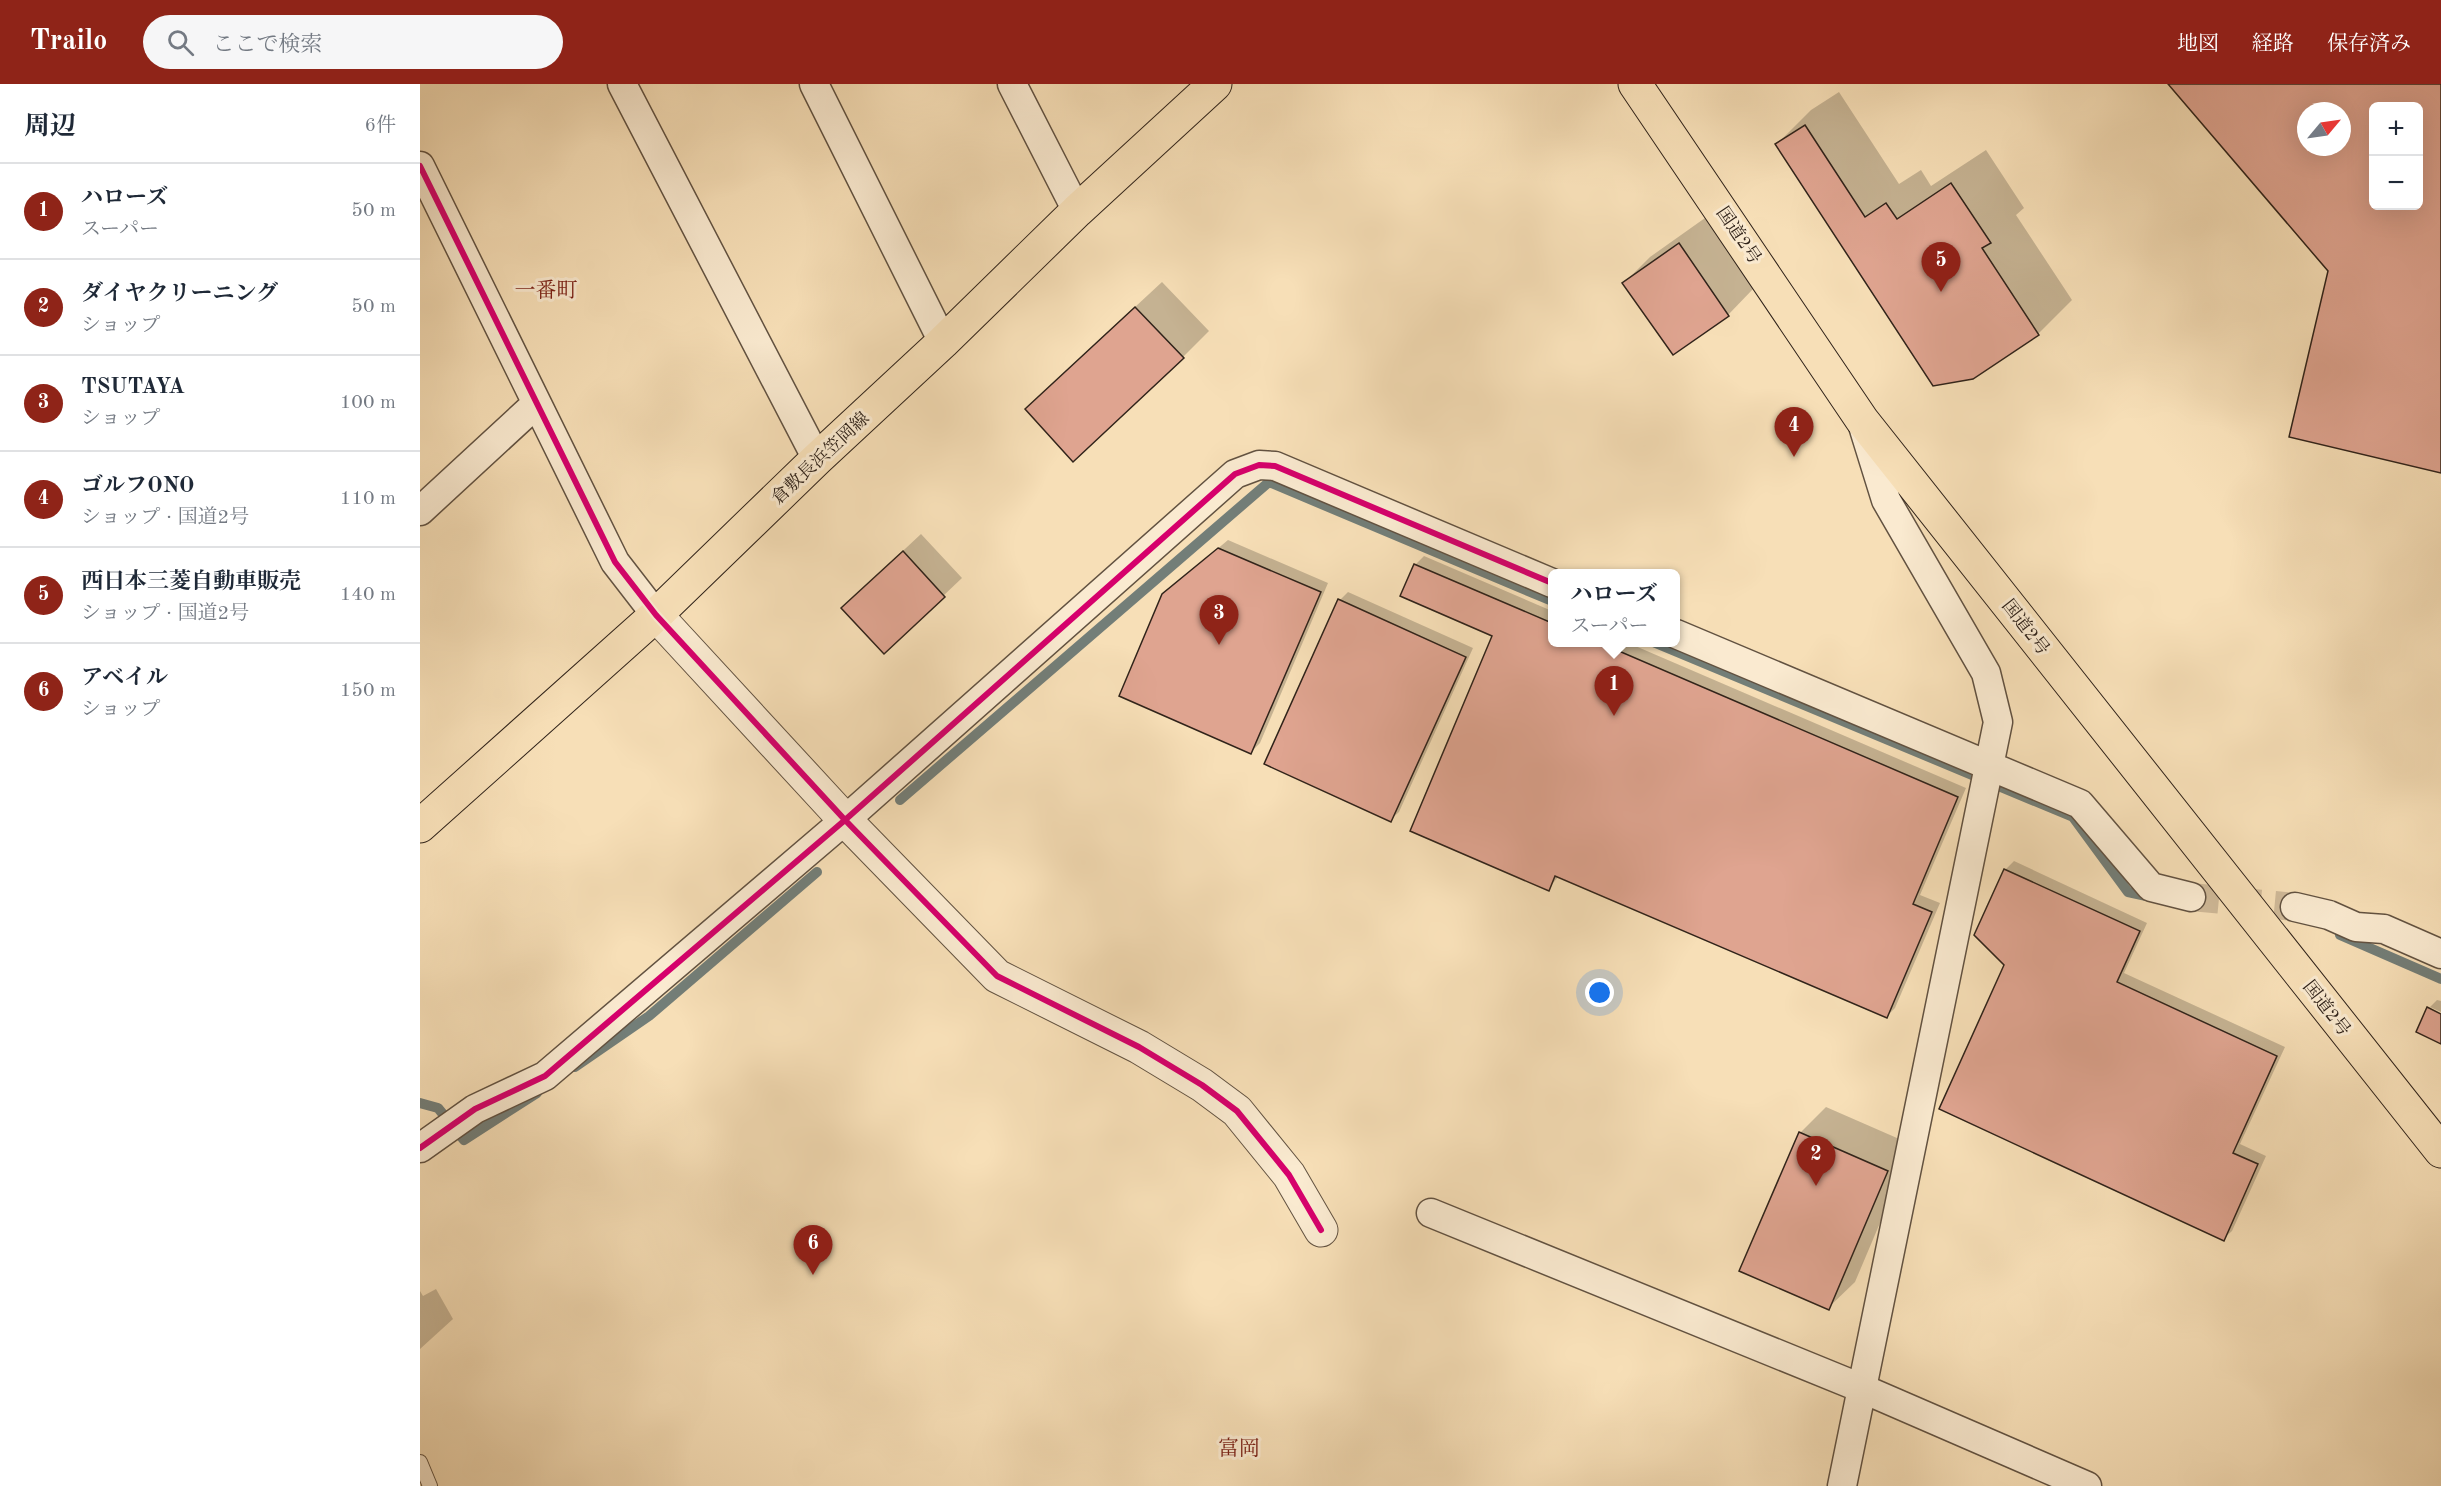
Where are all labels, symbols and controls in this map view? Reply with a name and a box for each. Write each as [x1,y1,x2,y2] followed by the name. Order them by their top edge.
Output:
[143,15,563,69] search box
[164,26,197,59] icon: search
[30,28,107,56] text: Trailo
[212,34,322,56] text: ここで検索
[2177,34,2219,55] text: 地図
[2252,34,2294,55] text: 経路
[2327,34,2411,55] text: 保存済み
[2297,102,2351,156] north arrow
[2369,102,2423,210] map controls
[2369,102,2423,156] button: +
[24,114,76,140] text: 周辺
[364,116,396,136] text: 6件
[2369,156,2423,210] button: −
[81,187,168,209] text: ハローズ
[38,201,49,221] text: 1
[351,201,396,221] text: 50 m
[1713,203,1765,267] street label: 国道2号
[81,220,159,240] text: スーパー
[1922,242,1960,292] pin: 5
[515,279,578,302] district label: 一番町
[81,283,278,305] text: ダイヤクリーニング
[38,297,49,317] text: 2
[351,297,396,317] text: 50 m
[81,316,161,336] text: ショップ
[81,376,185,398] text: TSUTAYA
[38,393,49,413] text: 3
[340,393,396,413] text: 100 m
[767,408,873,508] street label: 倉敷長浜笠岡線
[1774,408,1814,457] pin: 4
[81,409,161,429] text: ショップ
[81,475,194,497] text: ゴルフONO
[38,489,49,509] text: 4
[340,489,396,509] text: 110 m
[81,508,249,528] text: ショップ · 国道2号
[1548,569,1680,647] popup
[81,571,301,593] text: 西日本三菱自動車販売
[1571,584,1657,606] text: ハローズ
[38,585,49,605] text: 5
[340,585,396,605] text: 140 m
[1998,595,2054,659] street label: 国道2号
[1200,596,1238,645] pin: 3
[81,604,249,624] text: ショップ · 国道2号
[1571,617,1649,637] text: スーパー
[1594,666,1634,716] pin: 1
[81,667,168,689] text: アベイル
[38,681,49,701] text: 6
[340,681,396,701] text: 150 m
[81,700,161,720] text: ショップ
[2299,976,2355,1040] street label: 国道2号
[1585,978,1614,1007] your location
[1796,1136,1836,1186] pin: 2
[794,1226,832,1275] pin: 6
[1218,1437,1260,1460] district label: 富岡

